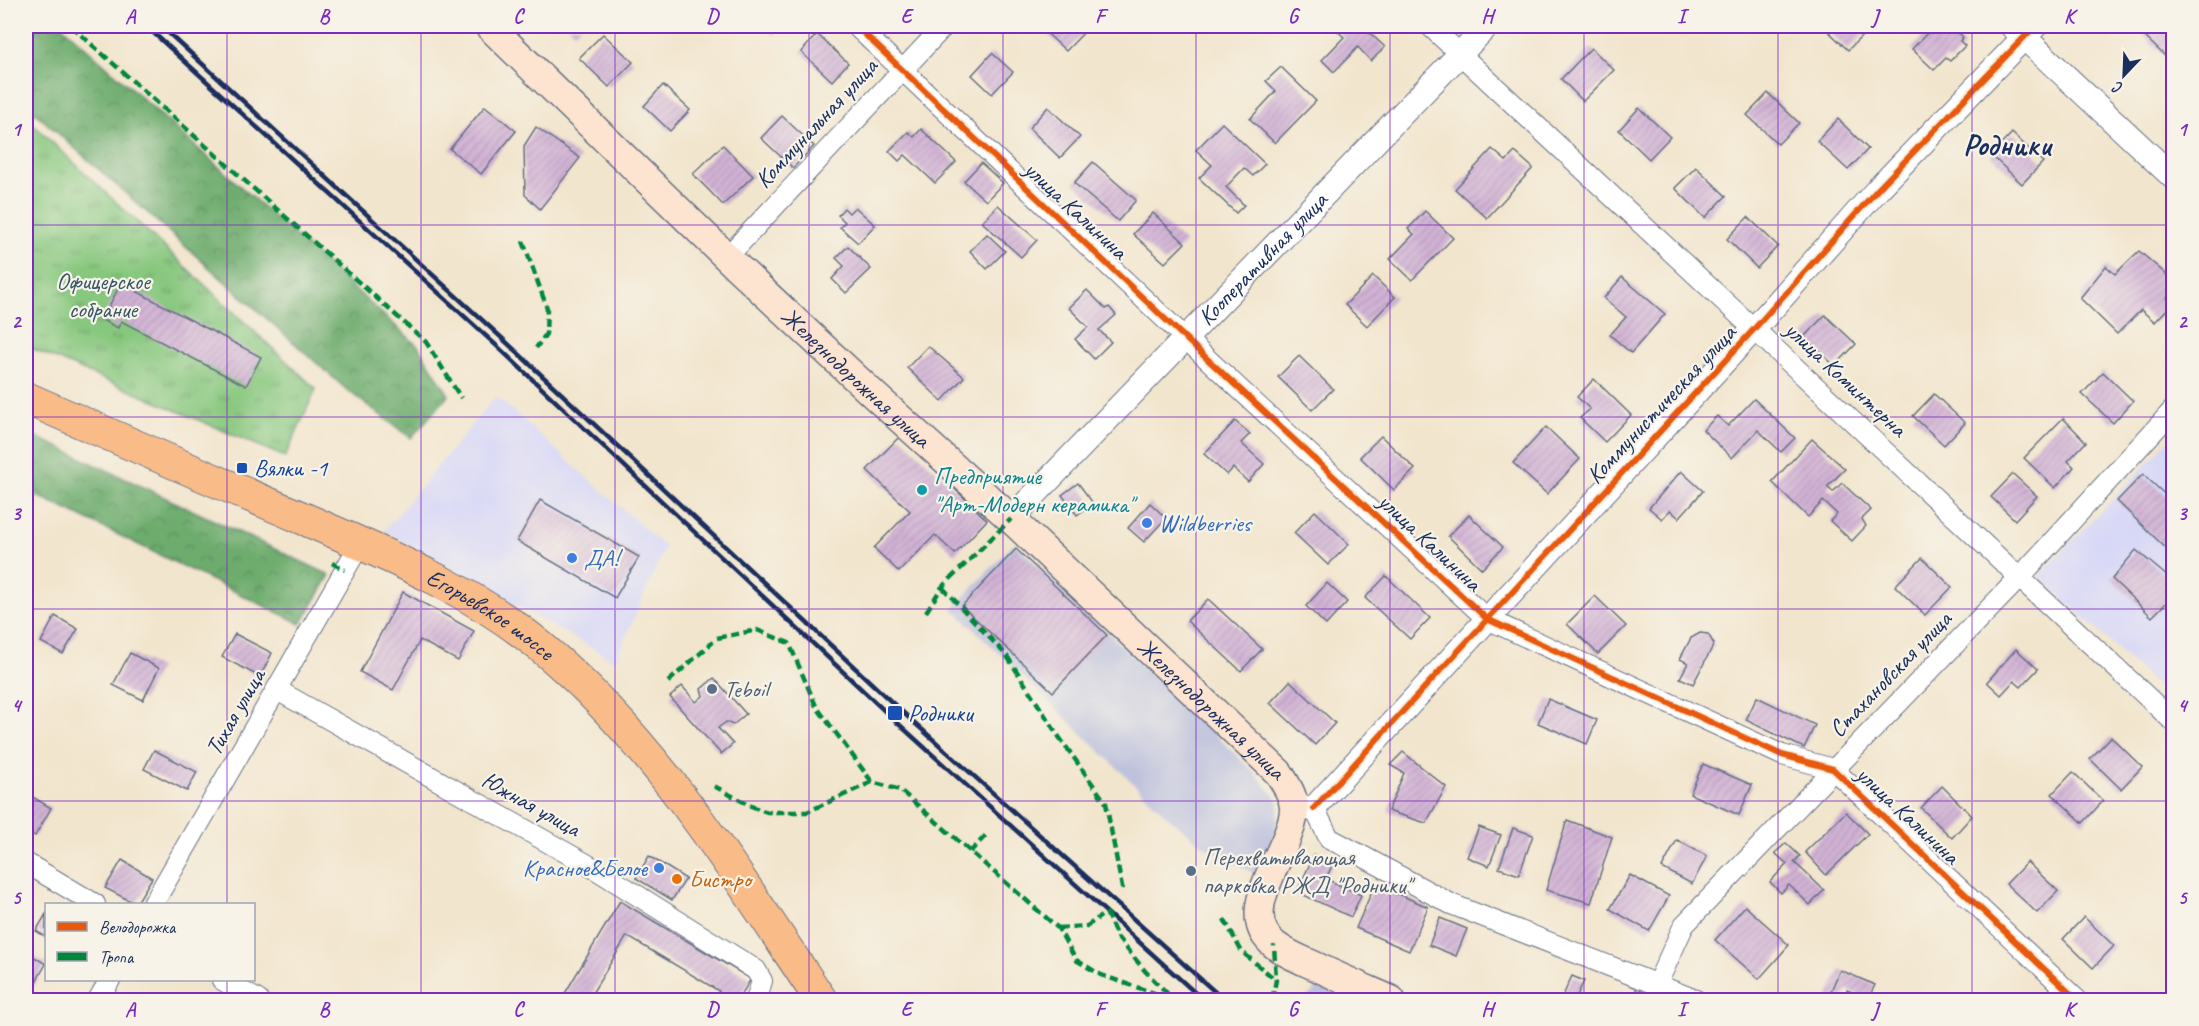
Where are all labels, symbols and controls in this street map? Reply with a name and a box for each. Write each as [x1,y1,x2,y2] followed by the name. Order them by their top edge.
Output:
[125,4,137,29] text: A
[319,4,331,29] text: B
[513,4,525,29] text: C
[706,4,720,29] text: D
[901,4,915,29] text: E
[1095,4,1109,29] text: F
[1288,4,1301,29] text: G
[1481,4,1496,29] text: H
[1677,4,1690,29] text: I
[1870,4,1882,29] text: J
[2064,4,2078,29] text: K
[2094,45,2154,105] north arrow
[748,51,885,194] street label: Коммунальная улица
[2109,76,2126,99] text: С
[12,117,23,142] text: 1
[2178,117,2189,142] text: 1
[1963,126,2053,164] district label: Родники
[1016,153,1135,267] street label: улица Калинина
[1191,184,1335,332] street label: Кооперативная улица
[56,266,152,324] park label: Офицерское собрание
[775,301,938,455] street label: Железнодорожная улица
[12,309,23,334] text: 2
[2178,309,2189,334] text: 2
[1777,313,1914,444] street label: улица Коминтерна
[1580,317,1743,490] street label: Коммунистическая улица
[254,453,329,483] place label: Вялки -1
[235,461,249,475] marker: Вялки -1
[934,461,1139,519] place label: Предприятие "Арт-Модерн керамика"
[915,483,929,497] marker: Предприятие "Арт-Модерн керамика"
[1370,485,1489,599] street label: улица Калинина
[12,501,23,526] text: 3
[2178,501,2189,526] text: 3
[1159,508,1253,538] place label: Wildberries
[1140,516,1154,530] marker: Wildberries
[584,543,623,573] place label: ДА!
[565,551,579,565] marker: ДА!
[422,562,562,668] street label: Егорьевское шоссе
[1822,604,1959,743] street label: Стахановская улица
[1131,631,1293,787] street label: Железнодорожная улица
[198,662,273,761] street label: Тихая улица
[724,674,772,704] place label: Teboil
[705,682,719,696] marker: Teboil
[12,693,24,718] text: 4
[2178,693,2190,718] text: 4
[908,698,975,728] place label: Родники
[886,704,904,722] marker: Родники
[1848,758,1967,872] street label: улица Калинина
[477,765,587,844] street label: Южная улица
[1203,842,1416,900] place label: Перехватывающая парковка РЖД "Родники"
[523,853,649,883] place label: Красное&Белое
[652,861,666,875] marker: Красное&Белое
[689,864,753,894] place label: Бистро
[1184,864,1198,878] marker: Перехватывающая парковка РЖД "Родники"
[670,872,684,886] marker: Бистро
[12,885,23,910] text: 5
[2178,885,2189,910] text: 5
[45,903,255,981] legend
[99,916,177,938] text: Велодорожка
[99,946,135,968] text: Тропа
[125,997,137,1022] text: A
[319,997,331,1022] text: B
[513,997,525,1022] text: C
[706,997,720,1022] text: D
[901,997,915,1022] text: E
[1095,997,1109,1022] text: F
[1288,997,1301,1022] text: G
[1481,997,1496,1022] text: H
[1677,997,1690,1022] text: I
[1870,997,1882,1022] text: J
[2064,997,2078,1022] text: K

